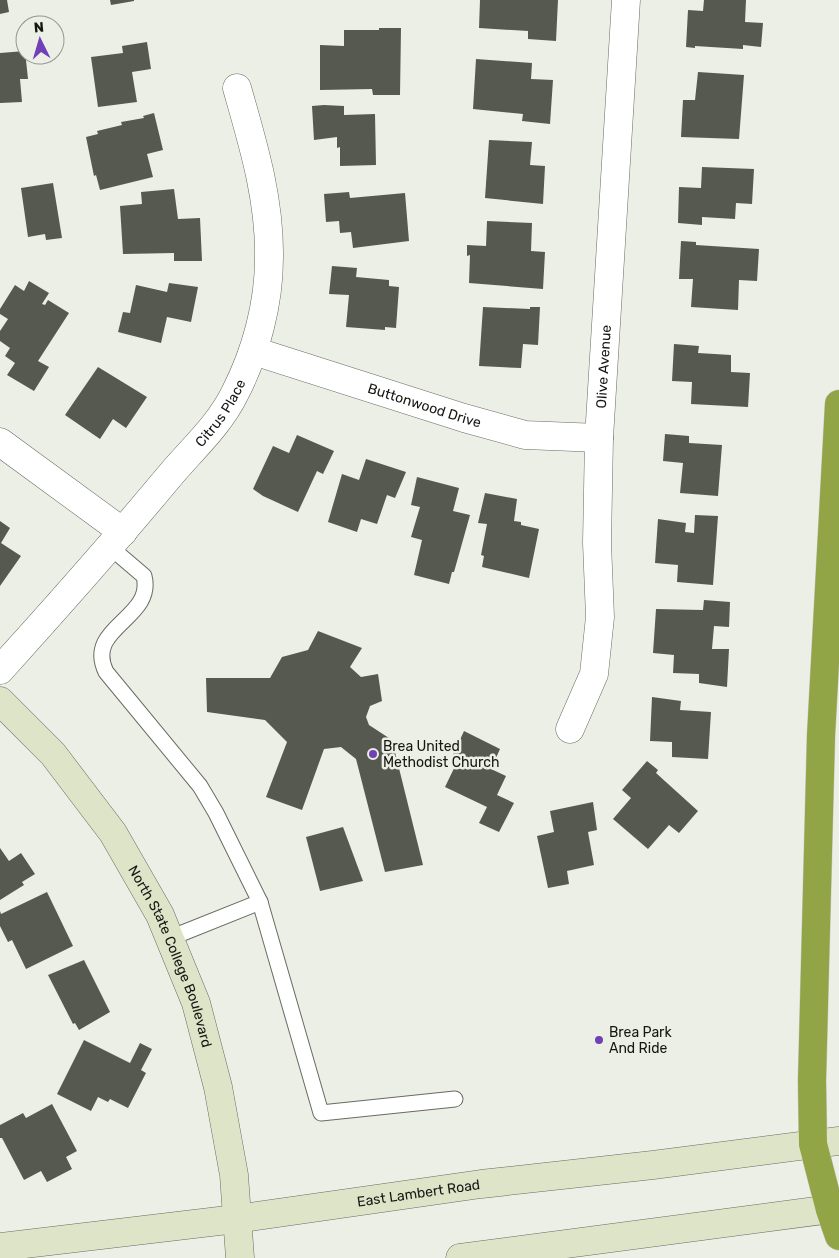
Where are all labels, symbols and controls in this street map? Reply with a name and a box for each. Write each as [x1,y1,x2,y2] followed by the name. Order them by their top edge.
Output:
[15,15,65,65] north arrow
[33,19,45,36] text: N
[593,324,615,409] street label: Olive Avenue
[192,376,250,451] street label: Citrus Place
[366,380,483,431] street label: Buttonwood Drive
[383,738,499,771] place label: Brea United Methodist Church
[367,748,379,760] marker: Brea United Methodist Church
[124,863,215,1049] street label: North State College Boulevard
[609,1024,672,1057] place label: Brea Park And Ride
[593,1034,605,1046] marker: Brea Park And Ride
[356,1176,481,1211] street label: East Lambert Road

